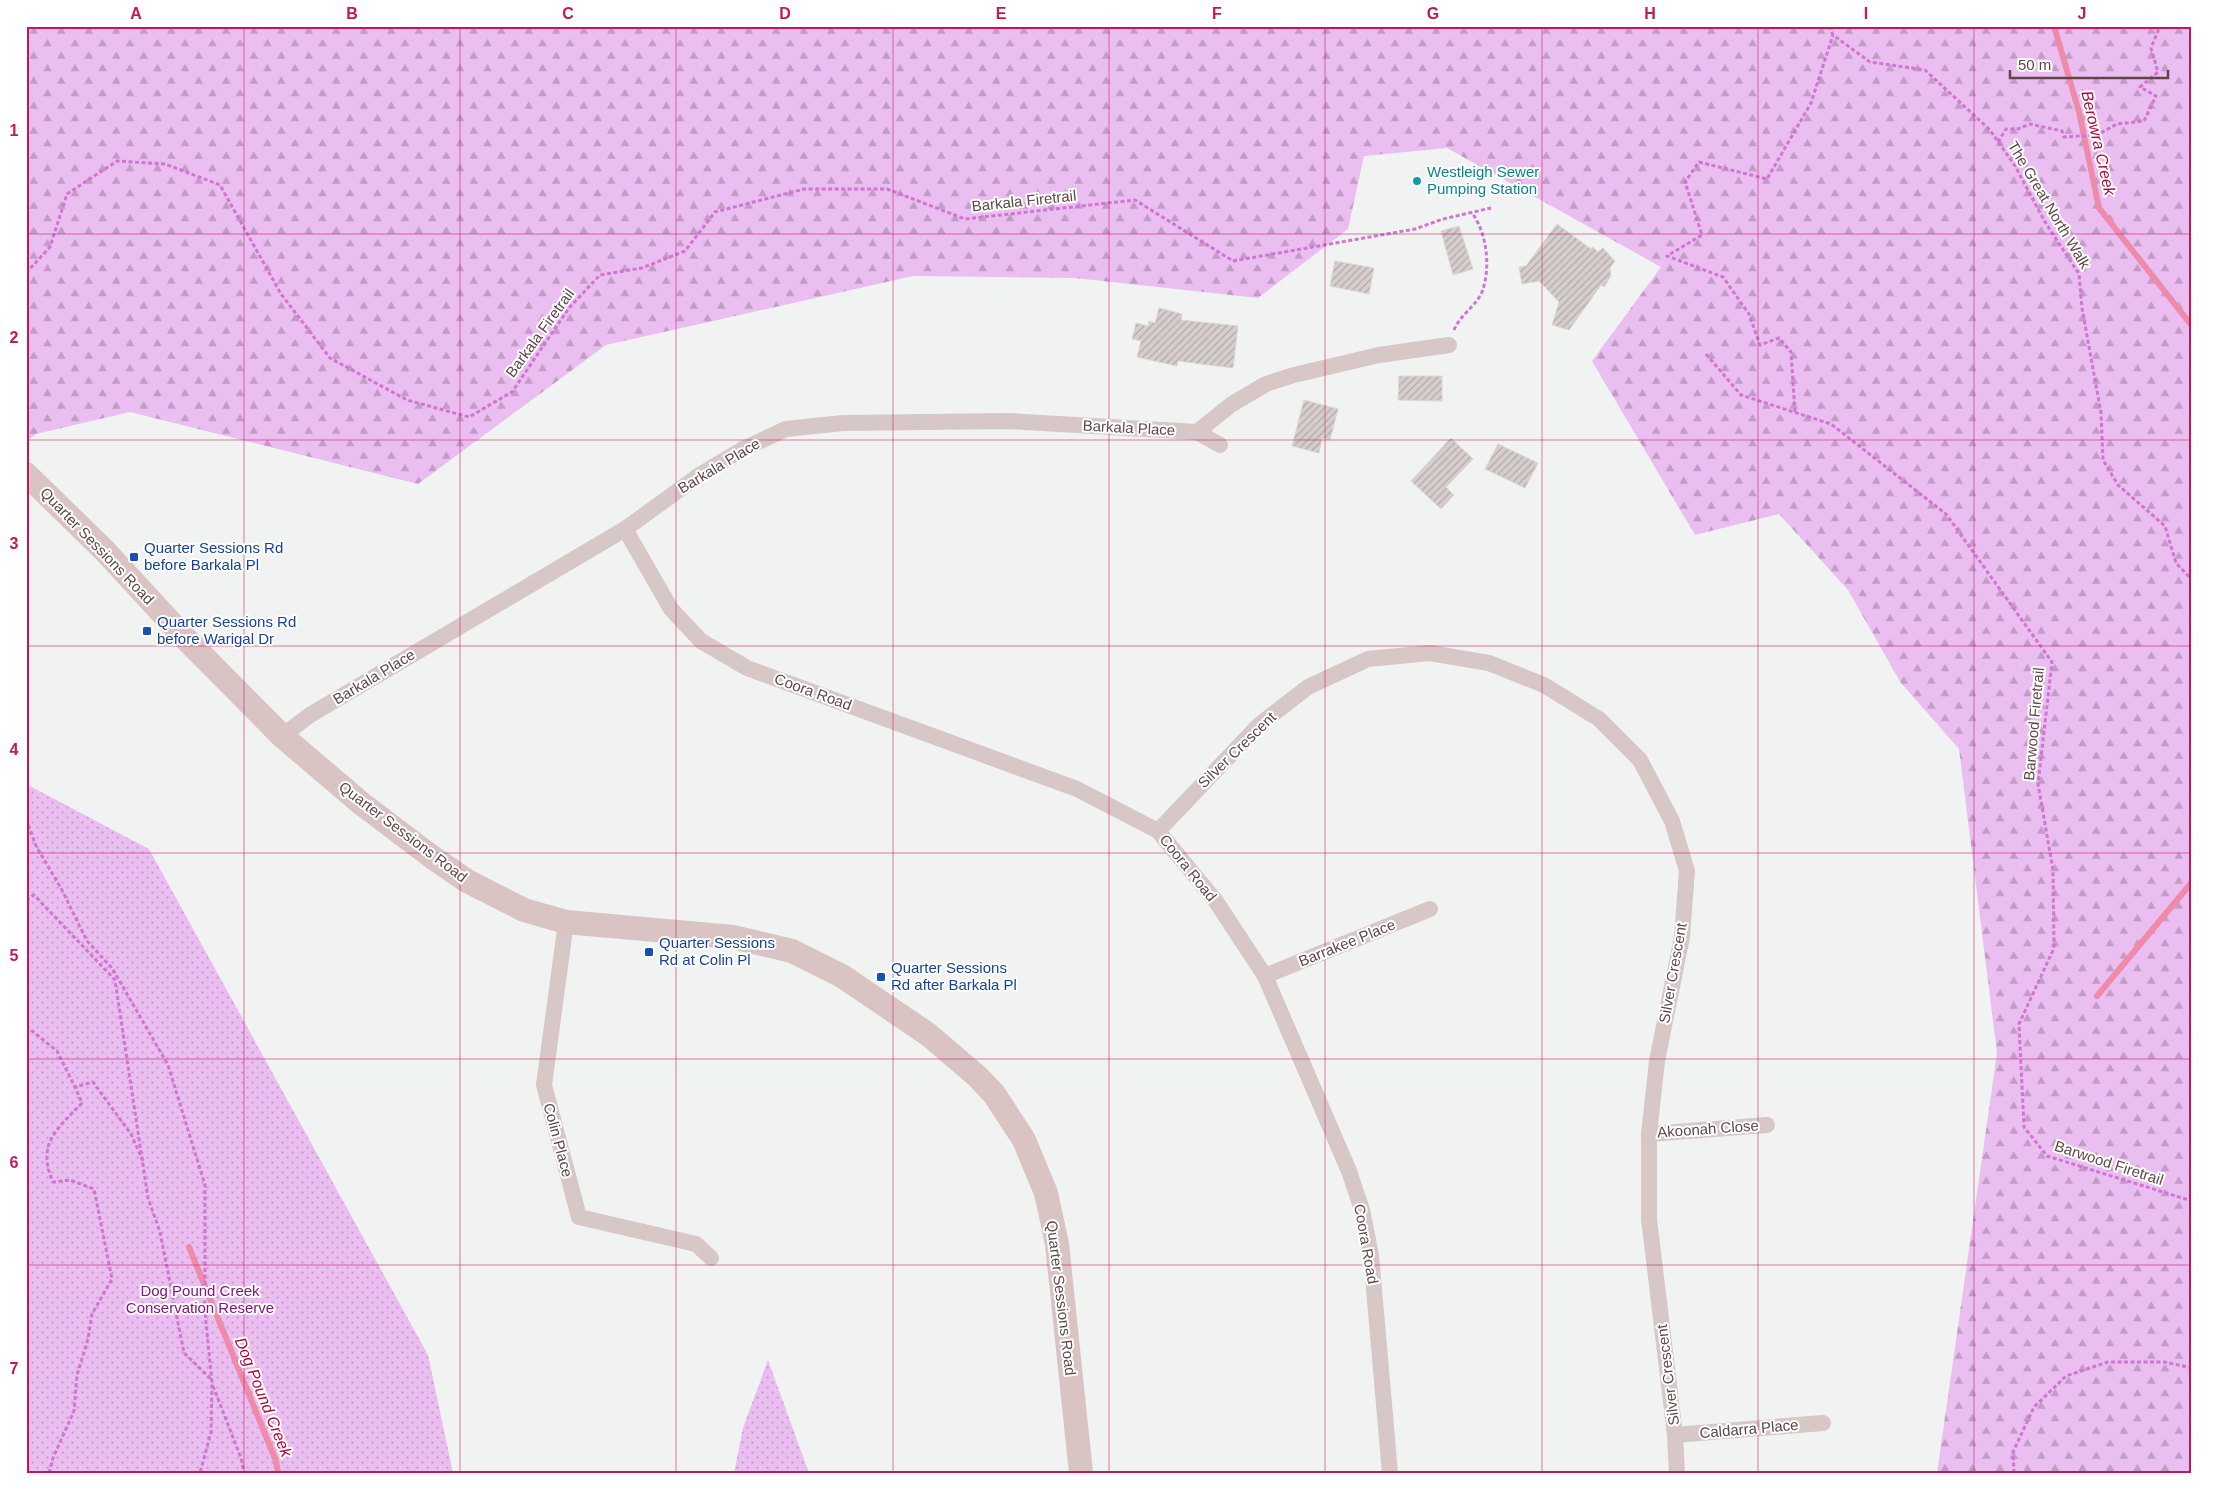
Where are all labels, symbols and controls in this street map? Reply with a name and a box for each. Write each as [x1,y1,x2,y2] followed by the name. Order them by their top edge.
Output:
[130,5,142,22] text: A
[346,5,358,22] text: B
[562,5,574,22] text: C
[779,5,791,22] text: D
[996,5,1007,22] text: E
[1212,5,1222,22] text: F
[1427,5,1439,22] text: G
[1644,5,1656,22] text: H
[1864,5,1868,22] text: I
[2078,5,2086,22] text: J
[2010,48,2168,80] scale bar
[2018,56,2051,73] text: 50 m
[2078,89,2119,198] water label: Berowra Creek
[10,122,19,139] text: 1
[2005,138,2094,272] street label: The Great North Walk
[1427,163,1539,197] place label: Westleigh Sewer Pumping Station
[1411,175,1423,187] marker: Westleigh Sewer Pumping Station
[971,187,1077,214] street label: Barkala Firetrail
[502,285,577,380] street label: Barkala Firetrail
[10,329,19,346] text: 2
[1082,417,1176,438] street label: Barkala Place
[675,434,763,497] street label: Barkala Place
[37,484,158,608] street label: Quarter Sessions Road
[10,535,19,552] text: 3
[144,539,283,573] place label: Quarter Sessions Rd before Barkala Pl
[128,551,140,563] marker: Quarter Sessions Rd before Barkala Pl
[157,613,296,647] place label: Quarter Sessions Rd before Warigal Dr
[141,625,153,637] marker: Quarter Sessions Rd before Warigal Dr
[330,645,418,708] street label: Barkala Place
[2020,667,2047,781] street label: Barwood Firetrail
[772,670,854,713] street label: Coora Road
[1194,708,1280,791] street label: Silver Crescent
[10,741,19,758] text: 4
[336,778,471,885] street label: Quarter Sessions Road
[1156,831,1220,904] street label: Coora Road
[1296,915,1398,970] street label: Barrakee Place
[1655,921,1690,1024] street label: Silver Crescent
[659,934,775,968] place label: Quarter Sessions Rd at Colin Pl
[643,946,655,958] marker: Quarter Sessions Rd at Colin Pl
[10,947,19,964] text: 5
[891,959,1017,993] place label: Quarter Sessions Rd after Barkala Pl
[875,971,887,983] marker: Quarter Sessions Rd after Barkala Pl
[540,1101,577,1179] street label: Colin Place
[1657,1116,1759,1141] street label: Akoonah Close
[2053,1137,2166,1188] street label: Barwood Firetrail
[10,1154,19,1171] text: 6
[1351,1203,1382,1285] street label: Coora Road
[1044,1220,1079,1376] street label: Quarter Sessions Road
[126,1282,274,1316] park label: Dog Pound Creek Conservation Reserve
[1653,1323,1682,1427] street label: Silver Crescent
[232,1335,296,1460] water label: Dog Pound Creek
[10,1360,19,1377] text: 7
[1699,1416,1799,1441] street label: Caldarra Place

